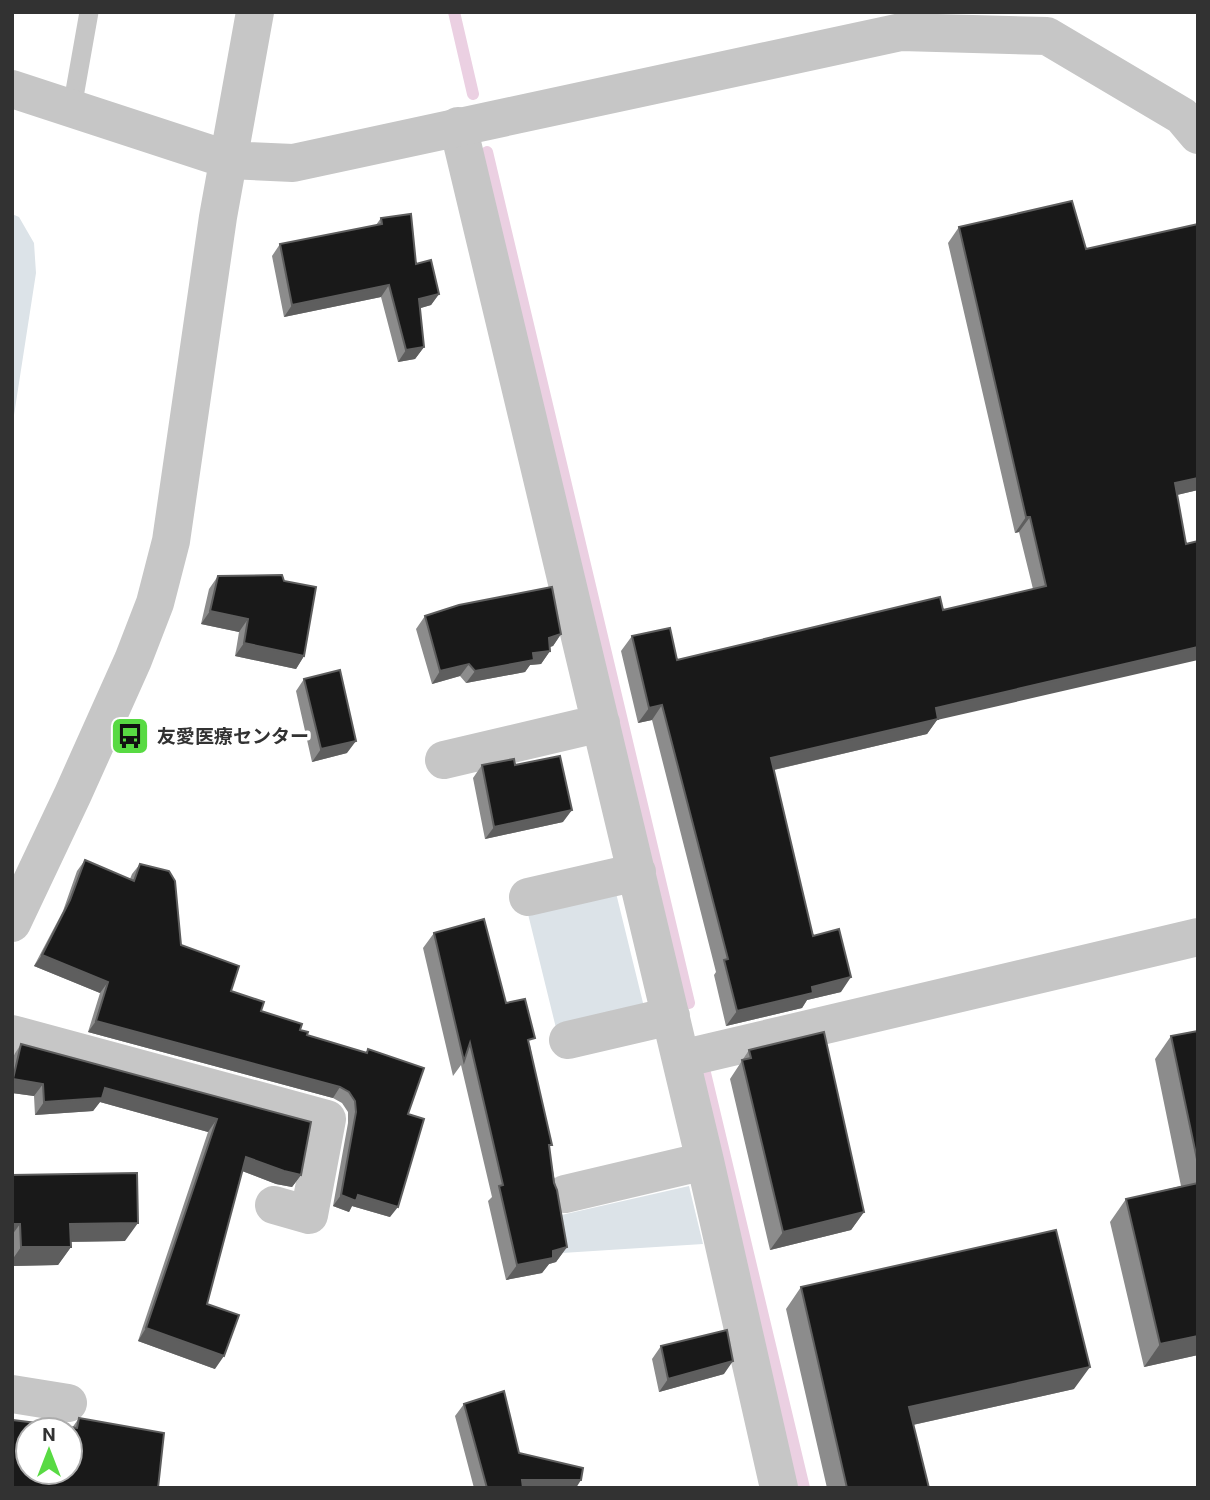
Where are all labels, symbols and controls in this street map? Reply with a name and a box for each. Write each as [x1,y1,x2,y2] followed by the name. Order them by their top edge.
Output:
[109,715,151,757] bus stop icon: 友愛医療センター
[157,725,309,748] place label: 友愛医療センター
[14,1416,84,1486] north arrow
[42,1423,56,1446] text: N

